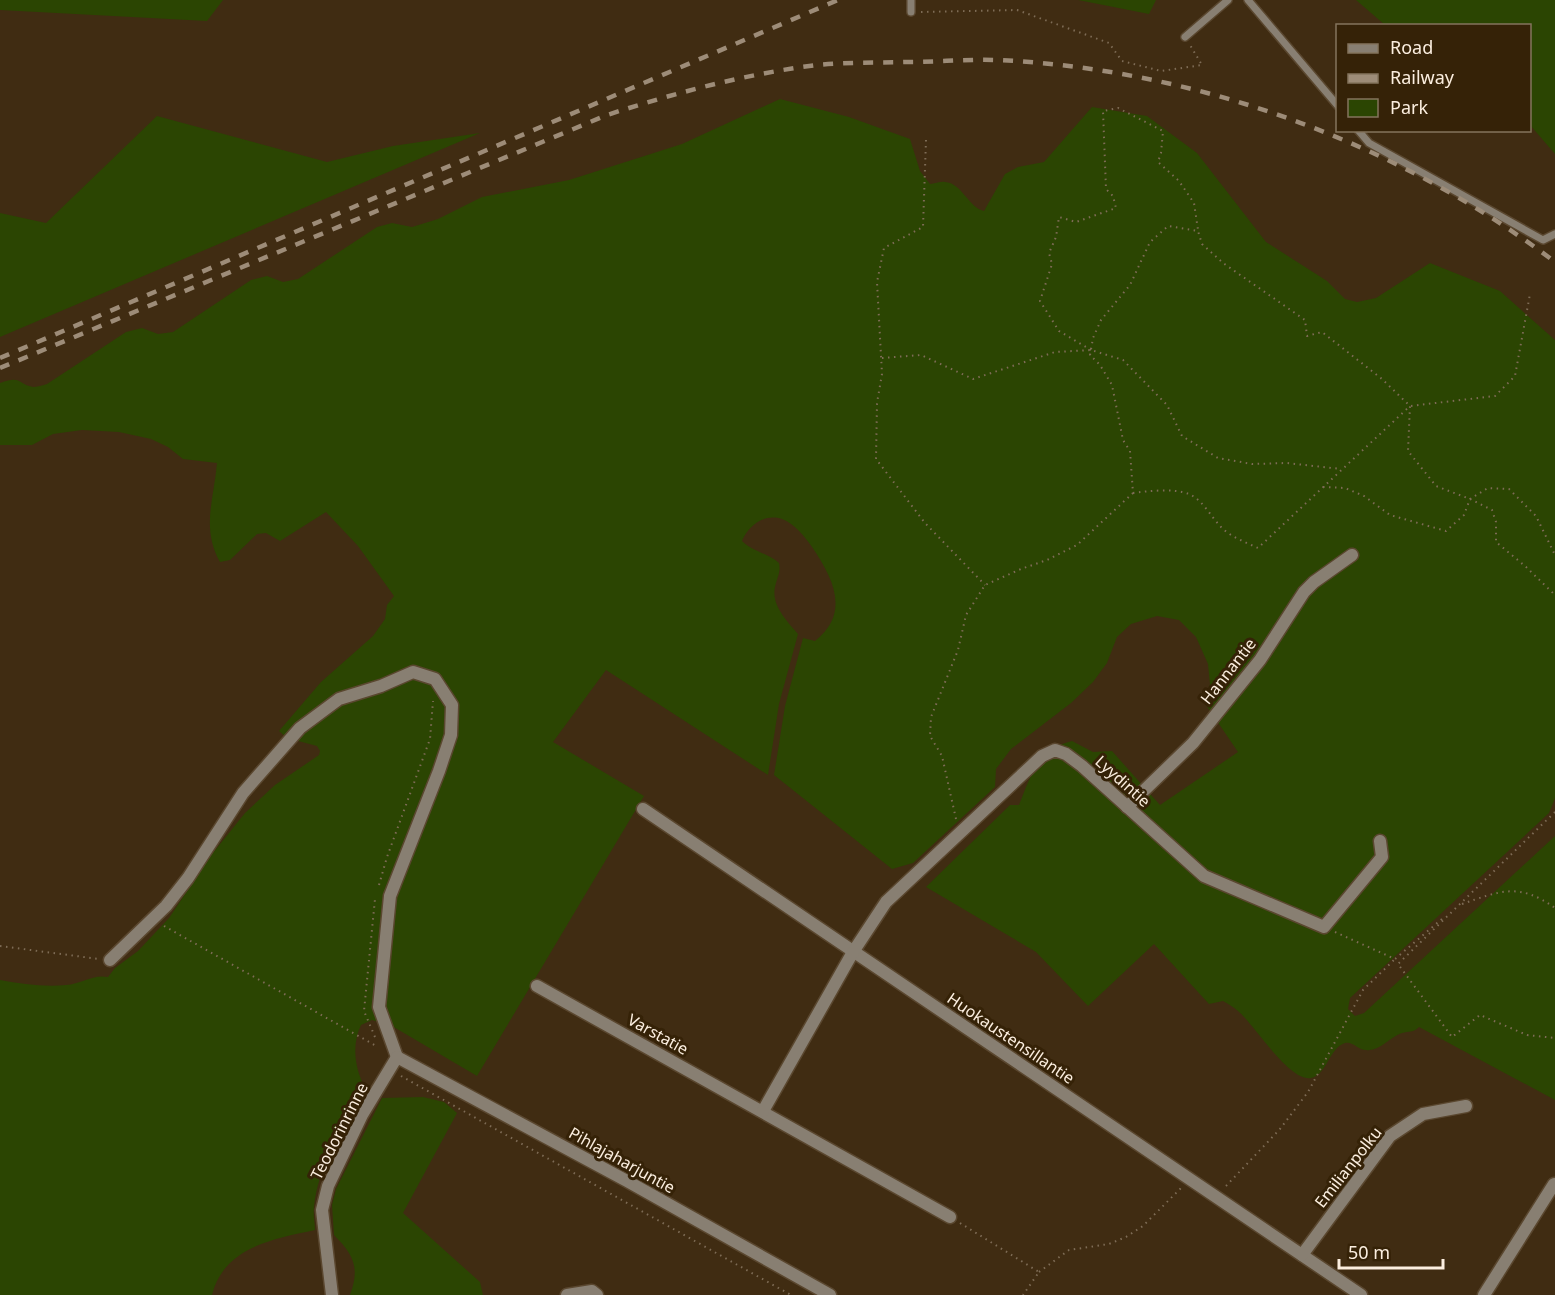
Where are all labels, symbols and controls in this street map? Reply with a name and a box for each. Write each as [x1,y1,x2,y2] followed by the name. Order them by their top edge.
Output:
[1336,24,1531,132] legend
[1390,35,1433,59] text: Road
[1390,65,1455,89] text: Railway
[1390,95,1428,119] text: Park
[1195,633,1261,709] street label: Hannantie
[1091,750,1155,812] street label: Lyydintie
[943,987,1079,1089] street label: Huokaustensillantie
[624,1008,692,1060] street label: Varstatie
[305,1079,373,1183] street label: Teodorinrinne
[565,1122,679,1198] street label: Pihlajaharjuntie
[1309,1122,1387,1212] street label: Emilianpolku
[1339,1232,1442,1270] scale bar
[1348,1240,1390,1264] text: 50 m

